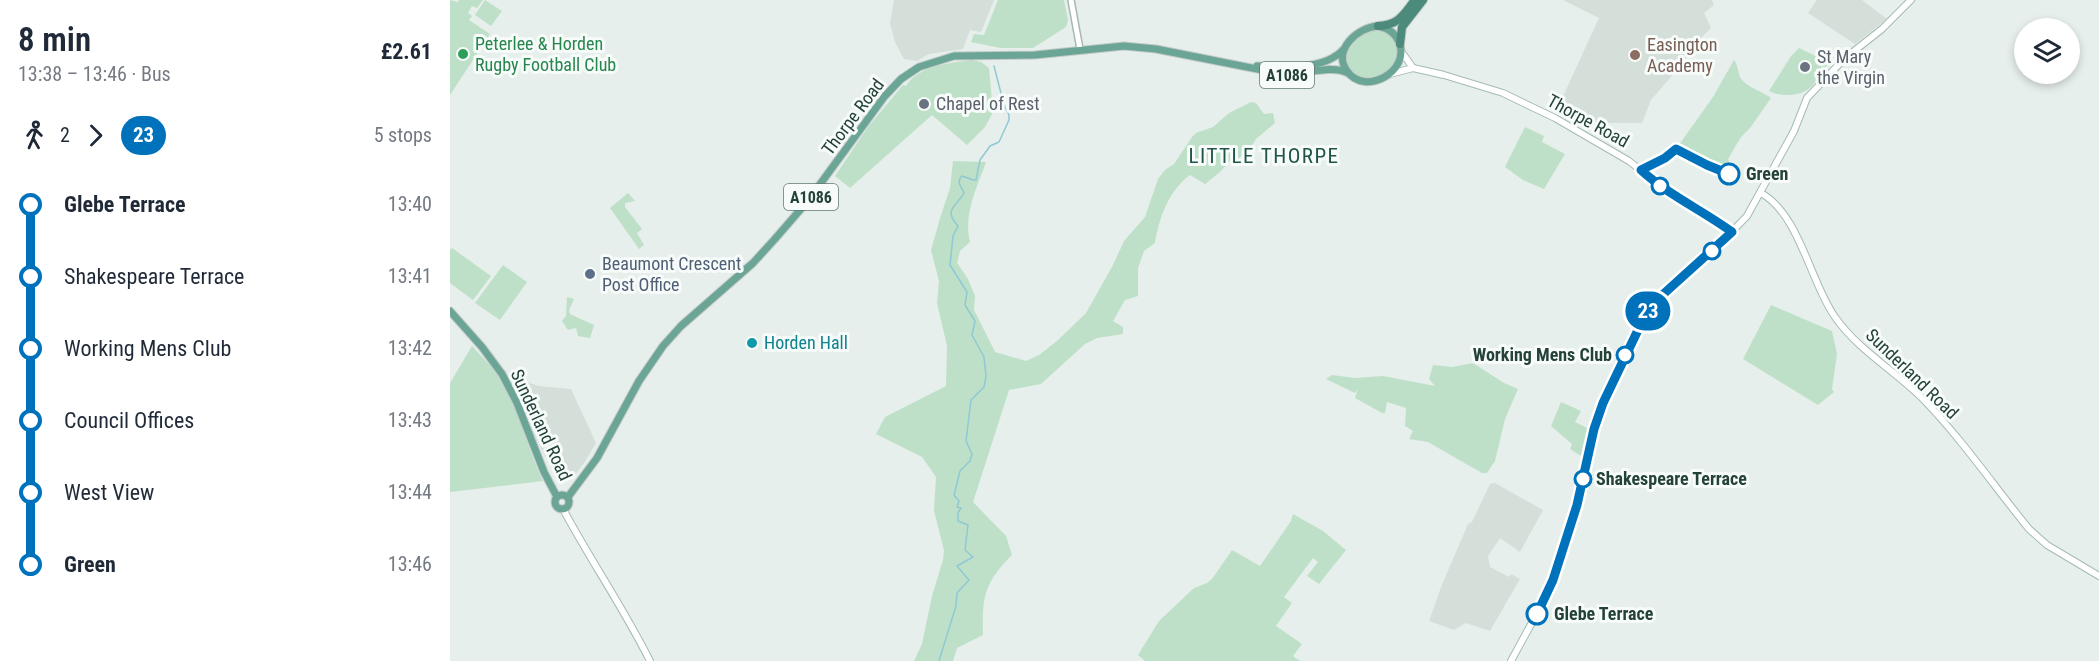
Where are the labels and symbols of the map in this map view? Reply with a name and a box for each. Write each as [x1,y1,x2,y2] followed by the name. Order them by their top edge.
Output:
[475,33,616,75] place label: Peterlee & Horden Rugby Football Club
[1647,34,1717,76] place label: Easington Academy
[1817,46,1885,88] place label: St Mary the Virgin
[456,47,470,61] marker: Peterlee & Horden Rugby Football Club
[1628,48,1642,62] marker: Easington Academy
[1798,60,1812,74] marker: St Mary the Virgin
[1260,62,1314,88] road number: A1086
[817,74,888,159] street label: Thorpe Road
[1544,90,1633,152] street label: Thorpe Road
[936,93,1039,114] place label: Chapel of Rest
[917,97,931,111] marker: Chapel of Rest
[1188,144,1340,168] district label: LITTLE THORPE
[1718,163,1740,185] marker: Green
[1746,163,1788,184] place label: Green
[1651,177,1669,195] unlabelled marker
[784,184,838,210] road number: A1086
[1703,242,1721,260] unlabelled marker
[602,253,741,295] place label: Beaumont Crescent Post Office
[583,267,597,281] marker: Beaumont Crescent Post Office
[1621,292,1675,330] line badge: 23
[1862,324,1963,423] street label: Sunderland Road
[764,332,848,353] place label: Horden Hall
[745,336,759,350] marker: Horden Hall
[1473,344,1612,365] place label: Working Mens Club
[1616,346,1634,364] marker: Working Mens Club
[507,366,576,484] street label: Sunderland Road
[1596,468,1747,489] place label: Shakespeare Terrace
[1574,470,1592,488] marker: Shakespeare Terrace
[1526,603,1548,625] marker: Glebe Terrace
[1554,603,1654,624] place label: Glebe Terrace

